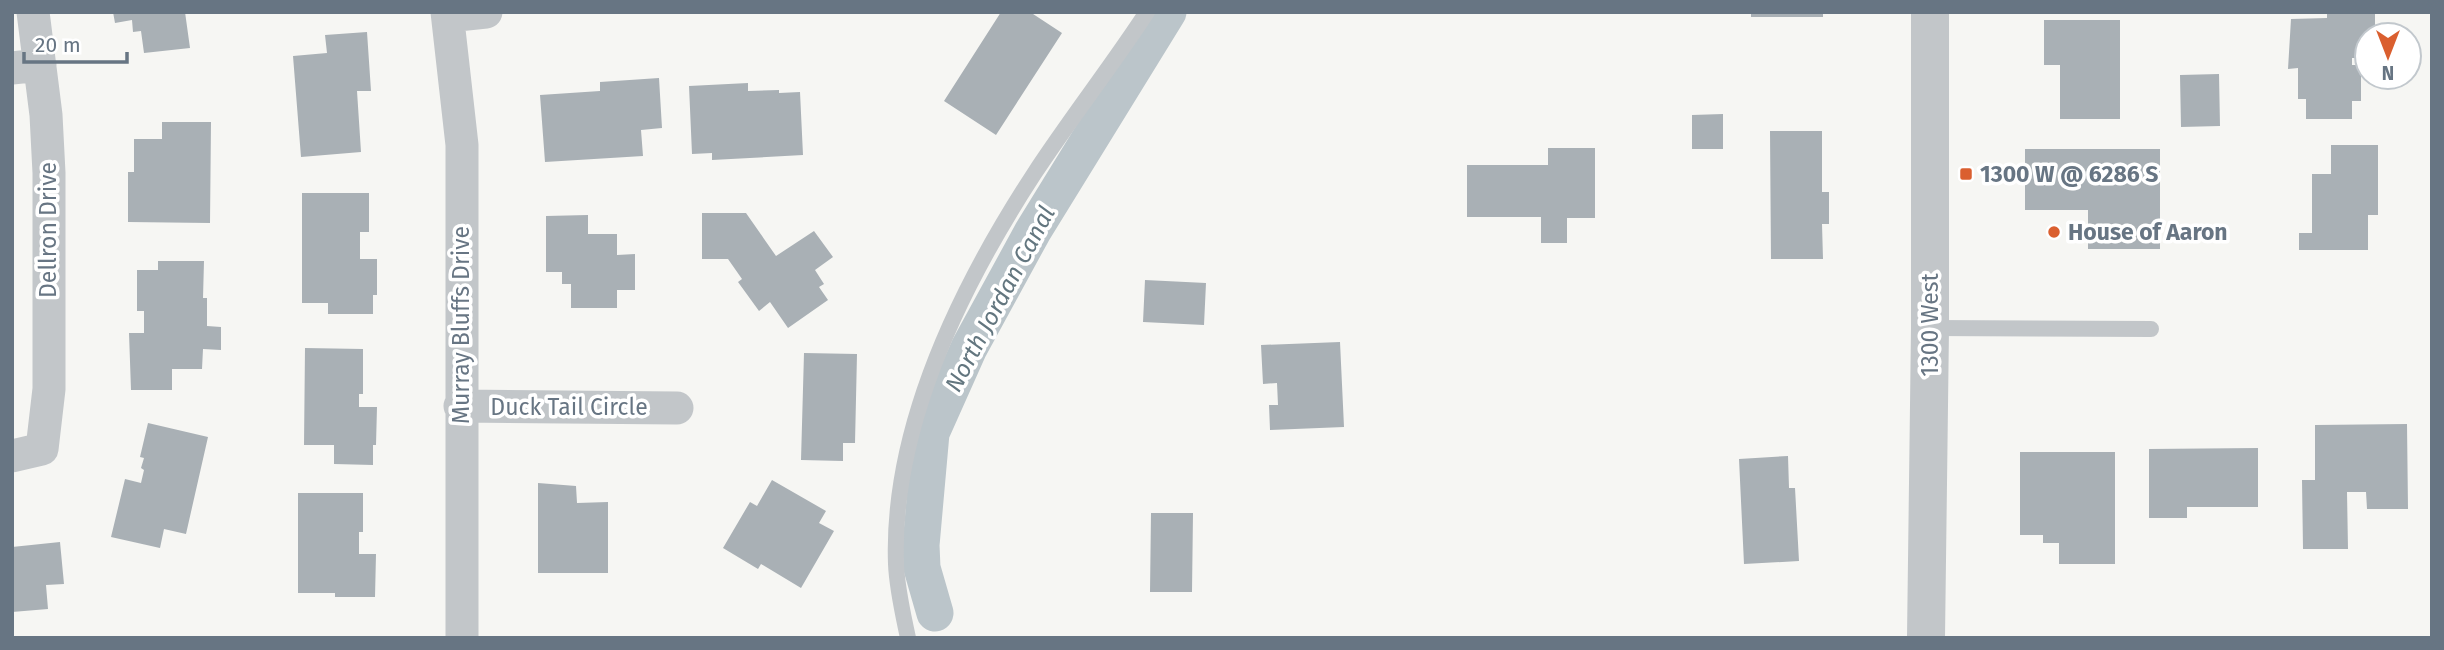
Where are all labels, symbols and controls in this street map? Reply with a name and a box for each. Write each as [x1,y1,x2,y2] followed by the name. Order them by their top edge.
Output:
[24,21,128,65] scale bar
[2353,21,2423,91] north arrow
[35,32,81,58] text: 20 m
[2382,61,2394,84] text: N
[1980,160,2158,188] place label: 1300 W @ 6286 S
[34,162,62,298] street label: Dellron Drive
[1958,166,1974,182] marker: 1300 W @ 6286 S
[939,201,1061,397] water label: North Jordan Canal
[2068,218,2228,246] place label: House of Aaron
[2046,224,2062,240] marker: House of Aaron
[447,226,475,424] street label: Murray Bluffs Drive
[1916,273,1944,377] street label: 1300 West
[490,393,648,421] street label: Duck Tail Circle

